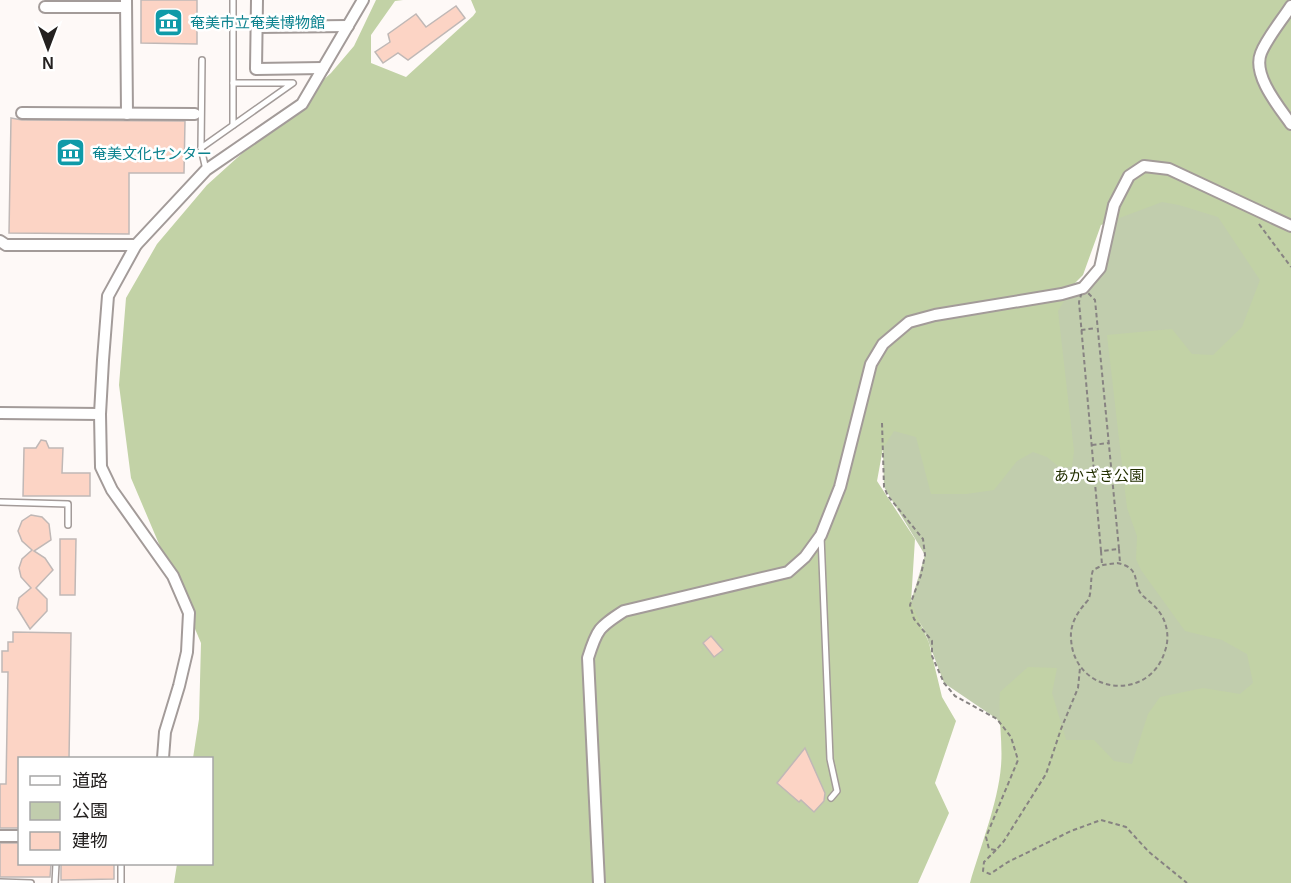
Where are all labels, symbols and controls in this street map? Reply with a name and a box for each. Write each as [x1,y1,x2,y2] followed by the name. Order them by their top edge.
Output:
[153,6,185,38] museum icon: 奄美市立奄美博物館
[190,14,325,31] place label: 奄美市立奄美博物館
[18,18,78,78] north arrow
[42,54,54,71] text: N
[55,137,87,169] museum icon: 奄美文化センター
[92,145,212,162] place label: 奄美文化センター
[1054,467,1144,484] park label: あかざき公園
[18,757,213,865] legend
[72,771,108,791] text: 道路
[72,801,108,821] text: 公園
[72,831,108,851] text: 建物

